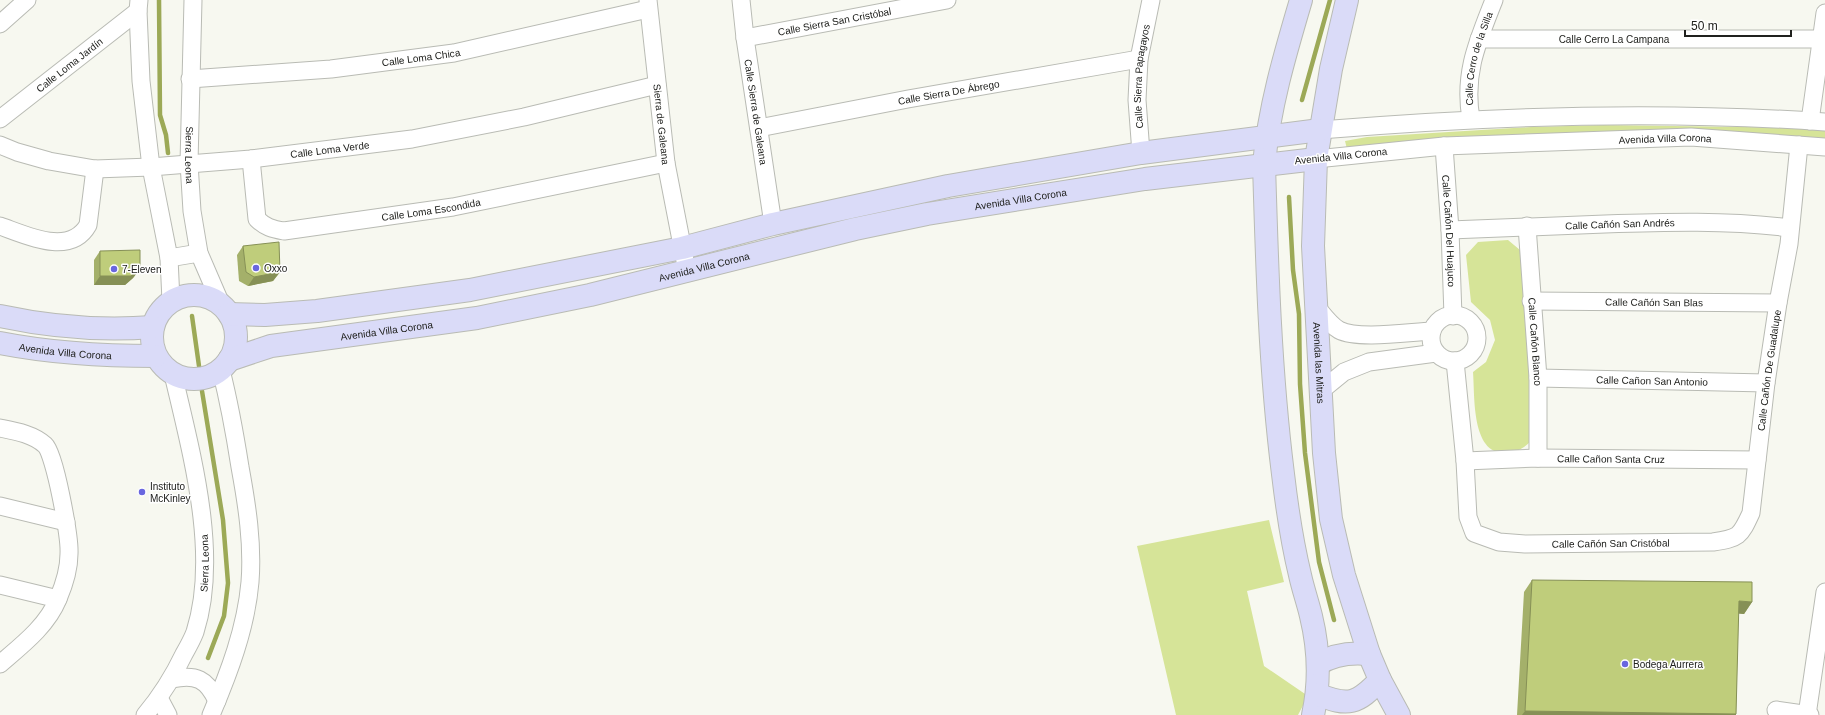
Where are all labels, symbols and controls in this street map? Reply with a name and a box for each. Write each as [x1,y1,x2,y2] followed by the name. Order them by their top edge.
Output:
[777,5,892,37] street label: Calle Sierra San Cristóbal
[1463,10,1495,106] street label: Calle Cerro de la Silla
[1685,12,1791,38] scale bar
[1691,19,1718,33] text: 50 m
[1131,23,1151,129] street label: Calle Sierra Papagayos
[1559,34,1670,45] street label: Calle Cerro La Campana
[34,35,105,94] street label: Calle Loma Jardín
[381,46,462,68] street label: Calle Loma Chica
[743,58,770,166] street label: Calle Sierra de Galeana
[897,78,1001,106] street label: Calle Sierra De Ábrego
[652,83,672,166] street label: Sierra de Galeana
[183,126,196,184] street label: Sierra Leona
[1618,131,1713,145] street label: Avenida Villa Corona
[290,139,370,160] street label: Calle Loma Verde
[1294,146,1388,166] street label: Avenida Villa Corona
[1441,174,1457,288] street label: Calle Cañón Del Huajuco
[974,186,1068,212] street label: Avenida Villa Corona
[381,196,482,223] street label: Calle Loma Escondida
[1565,217,1675,231] street label: Calle Cañón San Andrés
[658,250,751,283] street label: Avenida Villa Corona
[251,263,261,273] marker: Oxxo
[264,263,288,274] place label: Oxxo
[109,264,119,274] marker: 7-Eleven
[122,264,161,275] place label: 7-Eleven
[1605,296,1703,308] street label: Calle Cañón San Blas
[1527,297,1544,386] street label: Calle Cañón Blanco
[1755,308,1783,431] street label: Calle Cañón De Guadalupe
[340,318,434,342] street label: Avenida Villa Corona
[1312,322,1327,404] street label: Avenida las Mitras
[18,341,112,361] street label: Avenida Villa Corona
[1596,374,1708,387] street label: Calle Cañon San Antonio
[1557,453,1665,465] street label: Calle Cañon Santa Cruz
[150,481,191,504] place label: Instituto McKinley
[137,487,147,497] marker: Instituto McKinley
[198,534,210,592] street label: Sierra Leona
[1552,537,1670,549] street label: Calle Cañón San Cristóbal
[1620,659,1630,669] marker: Bodega Aurrera
[1633,659,1703,670] place label: Bodega Aurrera

